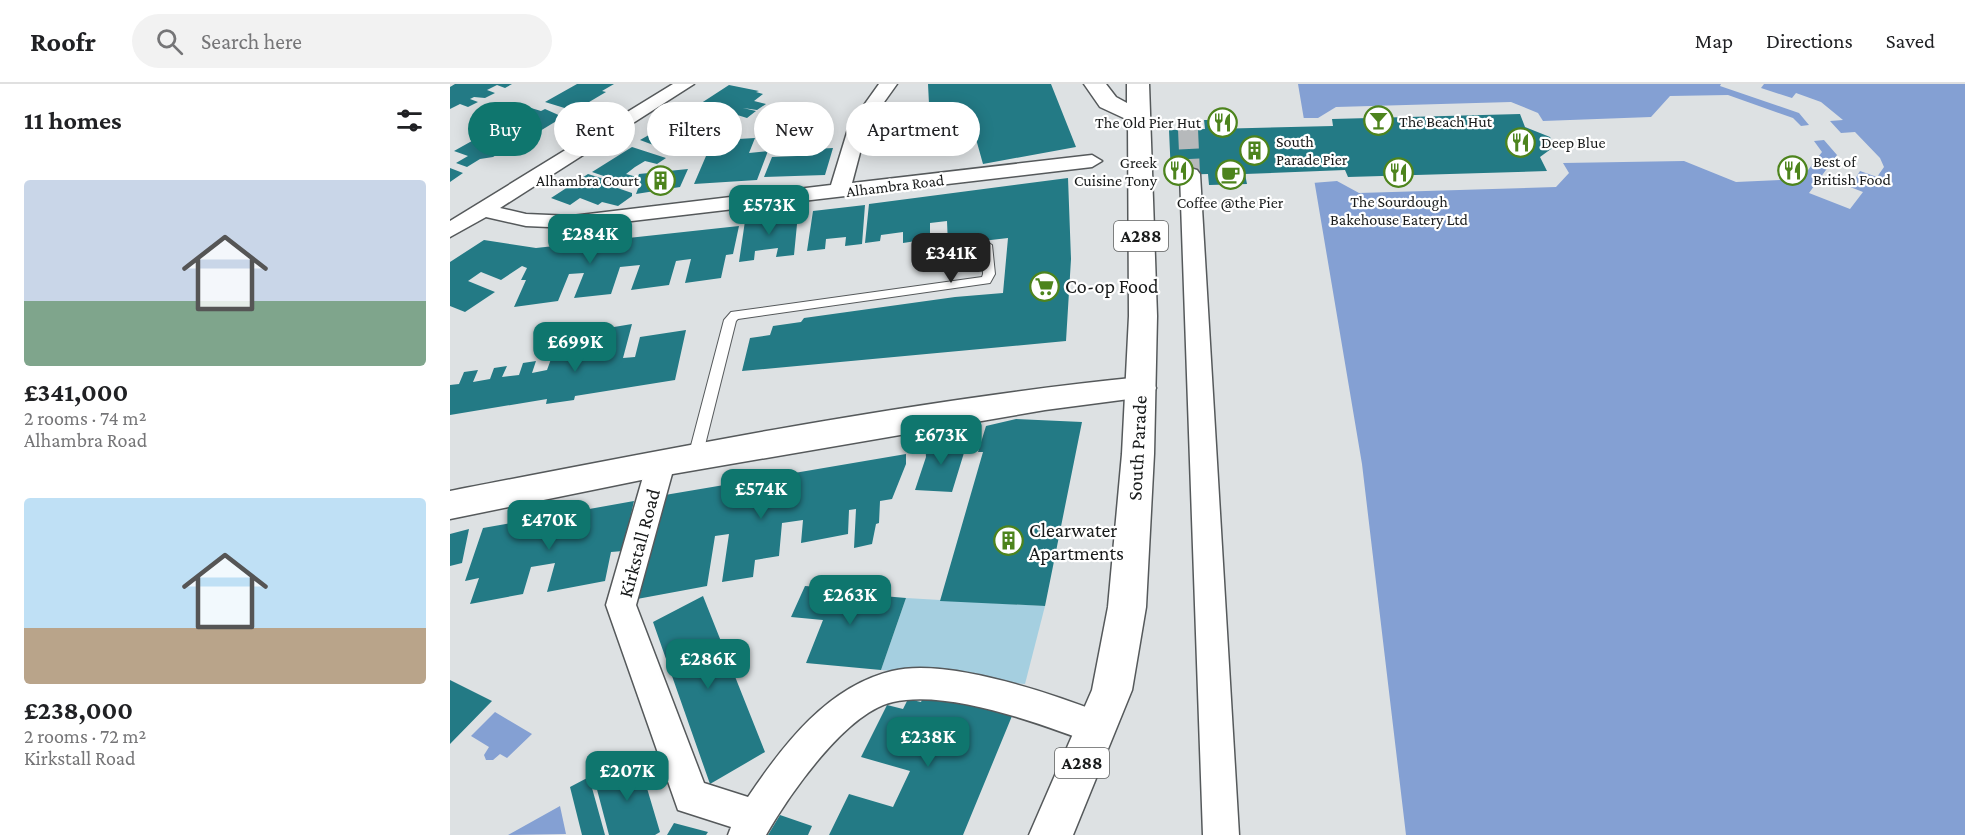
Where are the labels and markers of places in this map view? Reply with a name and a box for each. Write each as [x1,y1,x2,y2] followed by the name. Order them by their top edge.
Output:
[1362,105,1394,137] bar icon: The Beach Hut
[1206,106,1238,138] restaurant icon: The Old Pier Hut
[1399,113,1493,130] place label: The Beach Hut
[1095,114,1202,131] place label: The Old Pier Hut
[1504,126,1536,158] restaurant icon: Deep Blue
[1276,133,1348,168] place label: South Parade Pier
[1239,134,1271,166] building icon: South Parade Pier
[1541,134,1606,152] place label: Deep Blue
[1813,153,1891,188] place label: Best of British Food
[1074,154,1158,190] place label: Greek Cuisine Tony
[1776,154,1808,186] restaurant icon: Best of British Food
[1162,155,1194,187] restaurant icon: Greek Cuisine Tony
[1383,157,1415,189] restaurant icon: The Sourdough Bakehouse Eatery Ltd
[1214,158,1246,190] cafe icon: Coffee @the Pier
[644,164,676,196] building icon: Alhambra Court
[536,172,640,189] place label: Alhambra Court
[727,185,811,236] pin: £573K
[1330,193,1469,229] place label: The Sourdough Bakehouse Eatery Ltd
[1177,194,1284,212] place label: Coffee @the Pier
[548,214,632,265] pin: £284K
[909,233,993,284] pin: £341K
[1028,270,1060,302] supermarket icon: Co-op Food
[1065,275,1159,298] place label: Co-op Food
[533,322,617,373] pin: £699K
[899,415,983,466] pin: £673K
[719,469,803,520] pin: £574K
[507,500,591,551] pin: £470K
[1029,519,1124,565] place label: Clearwater Apartments
[992,525,1024,557] building icon: Clearwater Apartments
[808,575,892,626] pin: £263K
[666,639,750,690] pin: £286K
[886,717,970,768] pin: £238K
[585,751,669,802] pin: £207K

